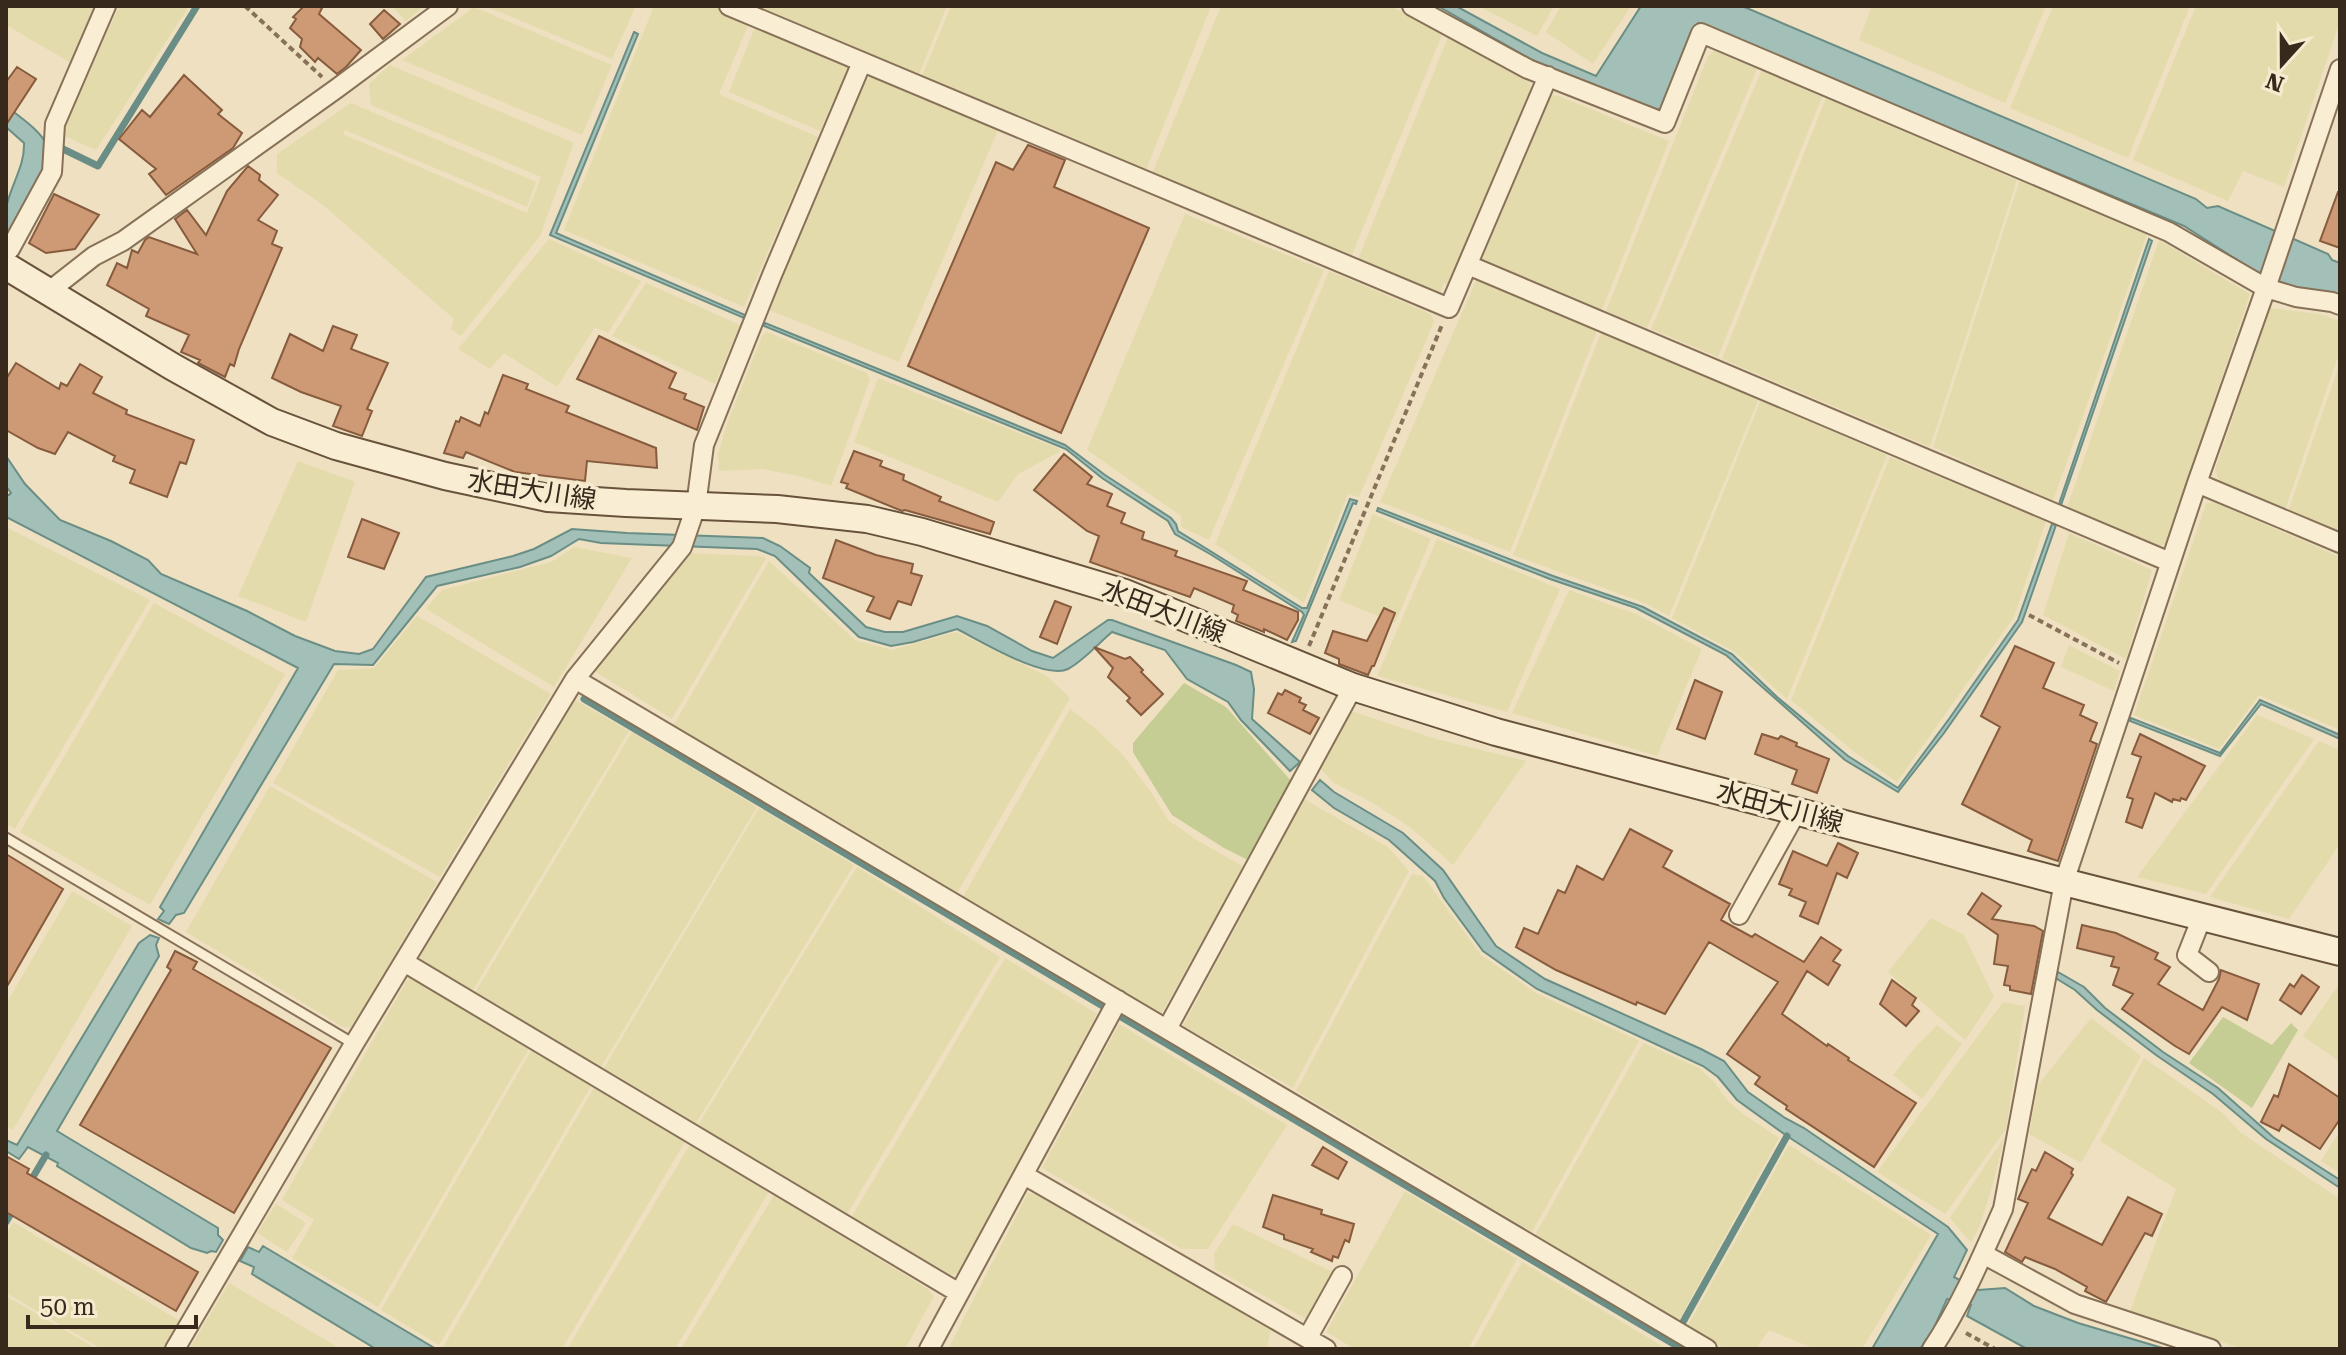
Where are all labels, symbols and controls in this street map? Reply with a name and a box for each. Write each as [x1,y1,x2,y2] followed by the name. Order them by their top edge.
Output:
[2242,24,2322,104] north arrow
[2263,67,2287,97] text: N
[465,465,599,515] street label: 水田大川線
[1098,574,1230,648] street label: 水田大川線
[1713,776,1847,838] street label: 水田大川線
[28,1279,196,1329] scale bar
[40,1293,95,1321] text: 50 m

